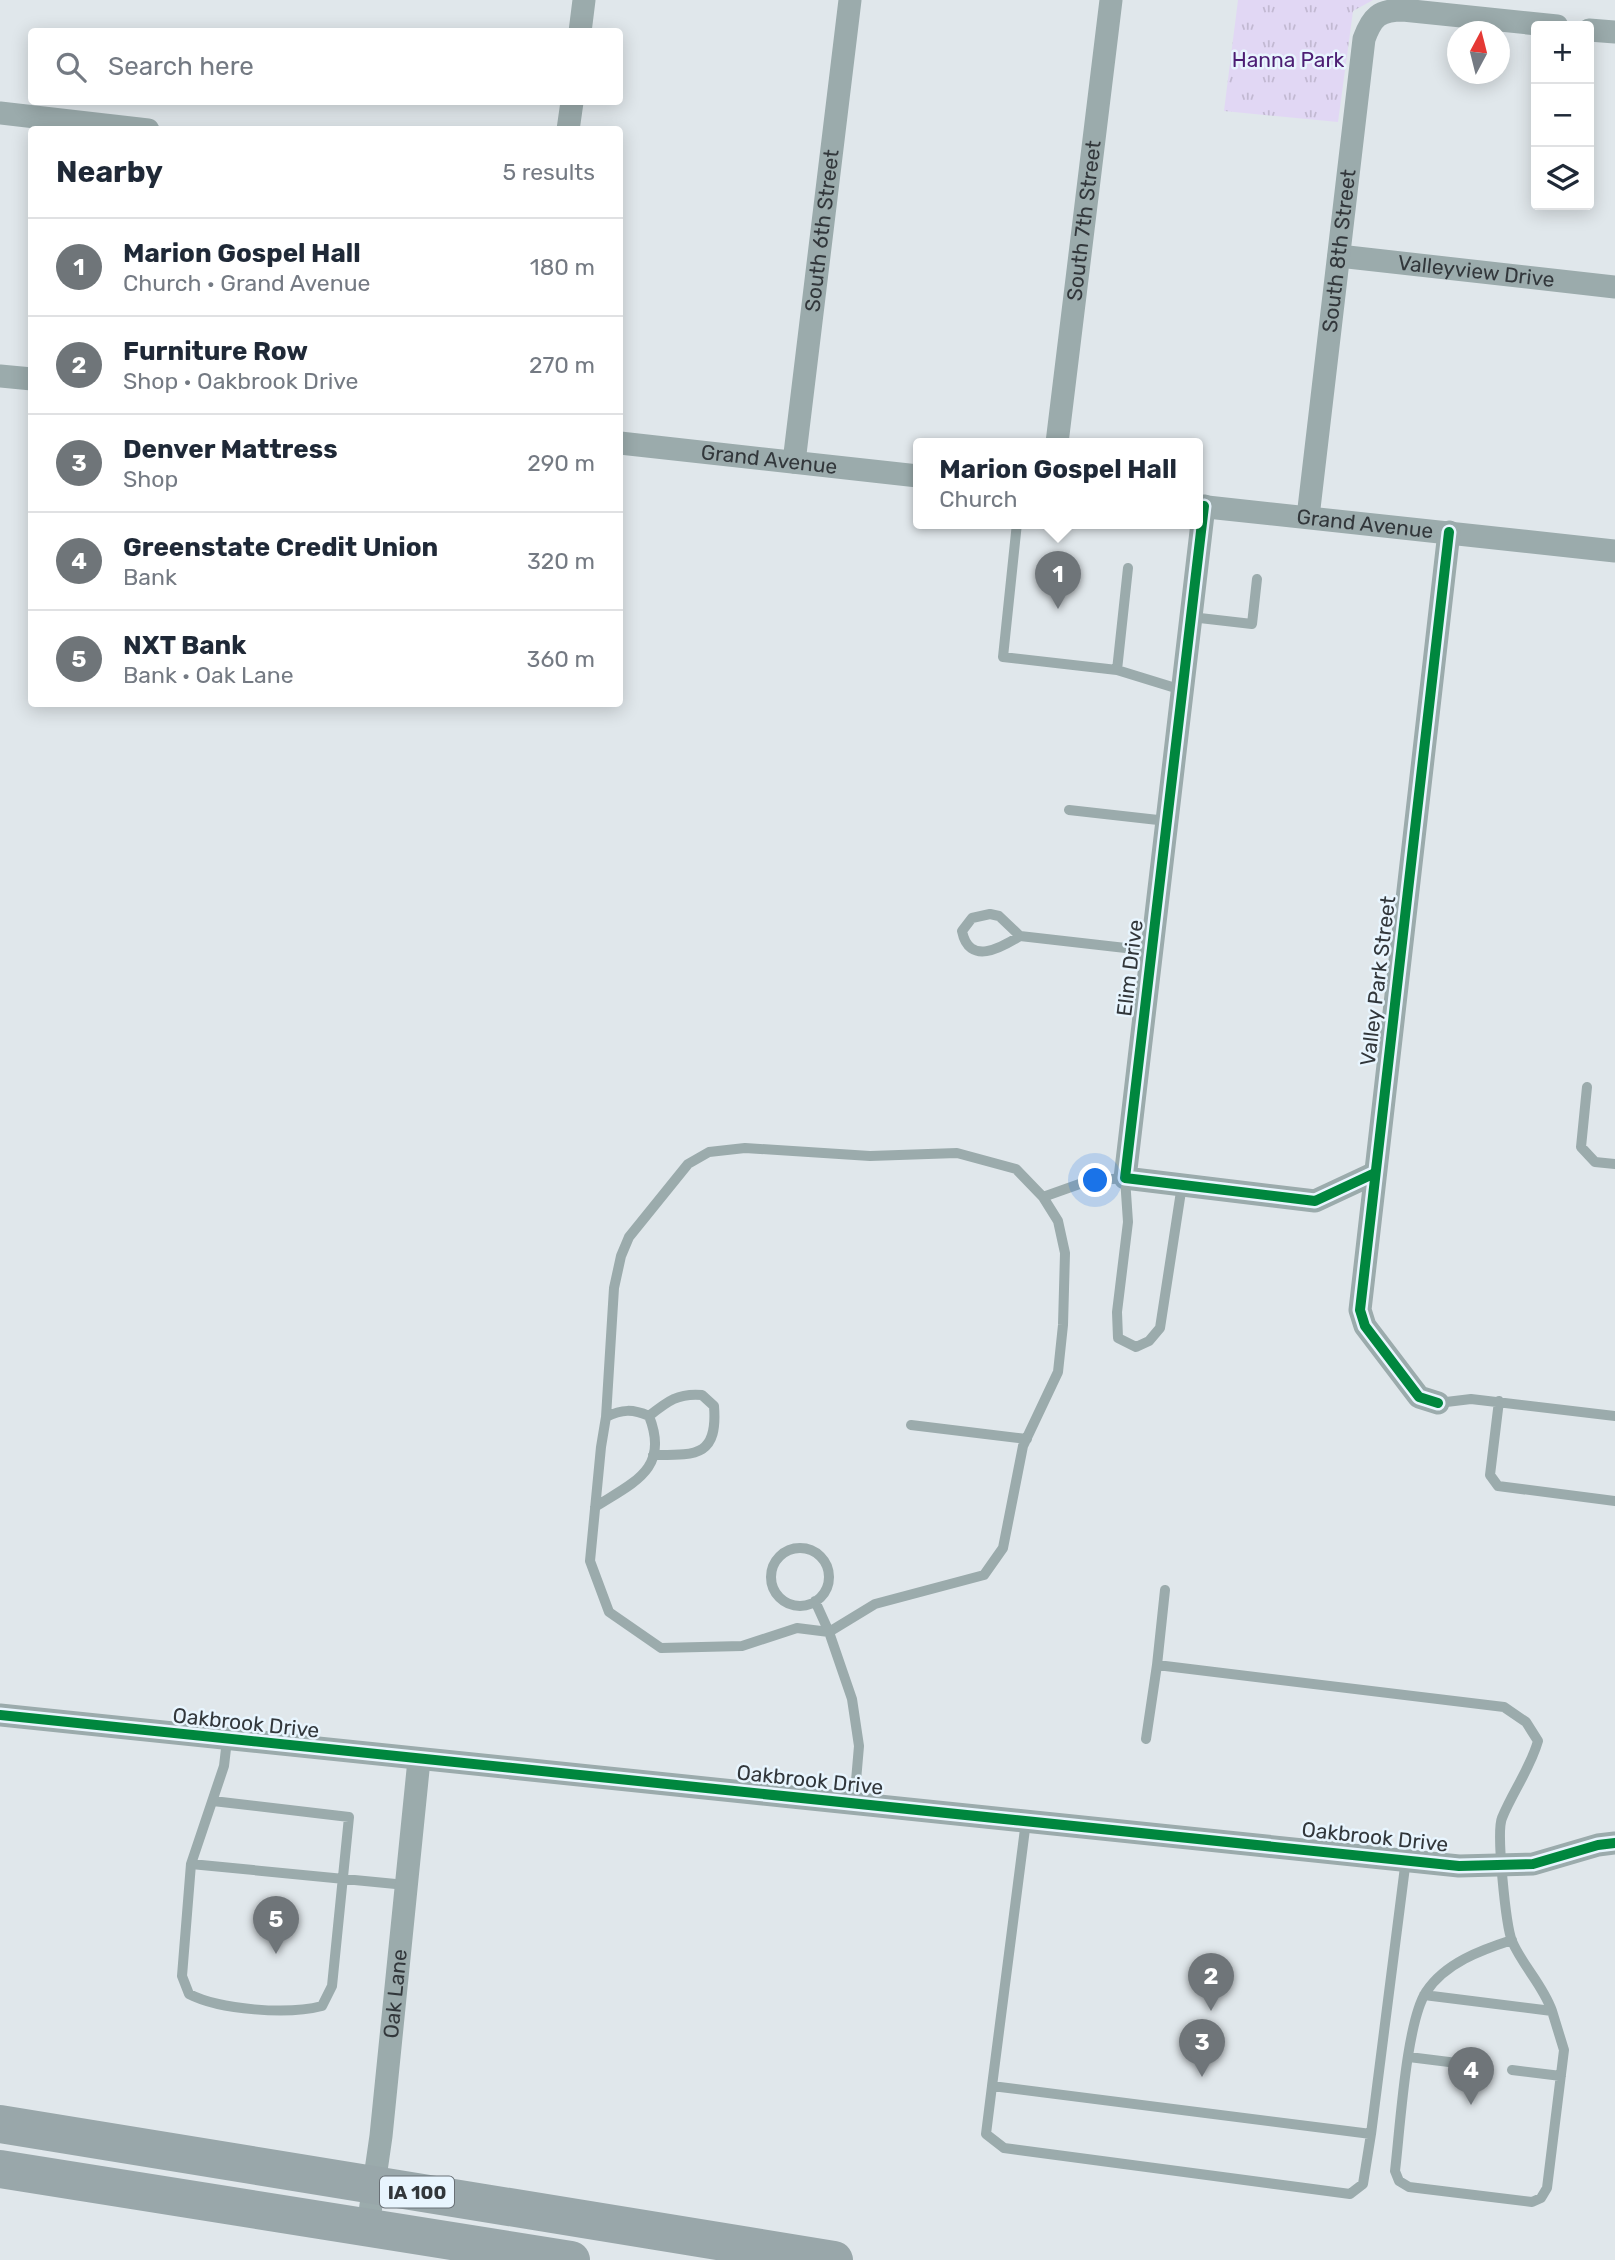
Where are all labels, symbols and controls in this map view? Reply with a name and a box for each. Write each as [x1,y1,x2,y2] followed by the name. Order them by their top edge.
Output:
[1447,21,1510,84] north arrow
[1531,21,1594,210] map controls
[1531,21,1594,84] button: +
[28,28,623,105] search box
[1232,47,1344,72] park label: Hanna Park
[52,48,90,86] icon: search
[108,51,254,82] text: Search here
[1531,84,1594,147] button: −
[1061,139,1106,302] street label: South 7th Street
[1531,147,1594,210] button: layers
[799,148,844,313] street label: South 6th Street
[56,154,163,190] text: Nearby
[502,158,595,186] text: 5 results
[1317,168,1361,334] street label: South 8th Street
[123,238,361,269] text: Marion Gospel Hall
[1396,250,1556,292] street label: Valleyview Drive
[73,253,85,281] text: 1
[530,253,595,281] text: 180 m
[123,269,370,297] text: Church · Grand Avenue
[123,336,308,367] text: Furniture Row
[72,351,86,379] text: 2
[529,351,595,379] text: 270 m
[123,367,358,395] text: Shop · Oakbrook Drive
[123,434,338,465] text: Denver Mattress
[913,438,1203,529] popup
[700,439,839,479] street label: Grand Avenue
[71,449,87,477] text: 3
[527,449,595,477] text: 290 m
[939,454,1177,485] text: Marion Gospel Hall
[123,465,178,493] text: Shop
[939,485,1018,513] text: Church
[1296,504,1435,543] street label: Grand Avenue
[123,532,438,563] text: Greenstate Credit Union
[71,547,87,575] text: 4
[527,547,595,575] text: 320 m
[1035,551,1081,609] pin: 1
[123,563,177,591] text: Bank
[123,630,247,661] text: NXT Bank
[72,645,86,673] text: 5
[527,645,595,673] text: 360 m
[123,661,294,689] text: Bank · Oak Lane
[1355,894,1400,1067] street label: Valley Park Street
[1111,918,1148,1018] street label: Elim Drive
[1078,1163,1112,1197] your location
[171,1702,321,1743] street label: Oakbrook Drive
[735,1759,885,1800] street label: Oakbrook Drive
[1300,1816,1450,1857] street label: Oakbrook Drive
[253,1896,299,1954] pin: 5
[378,1948,412,2039] street label: Oak Lane
[1188,1953,1234,2011] pin: 2
[1179,2019,1225,2077] pin: 3
[1448,2047,1494,2105] pin: 4
[380,2176,454,2208] road number: IA 100

